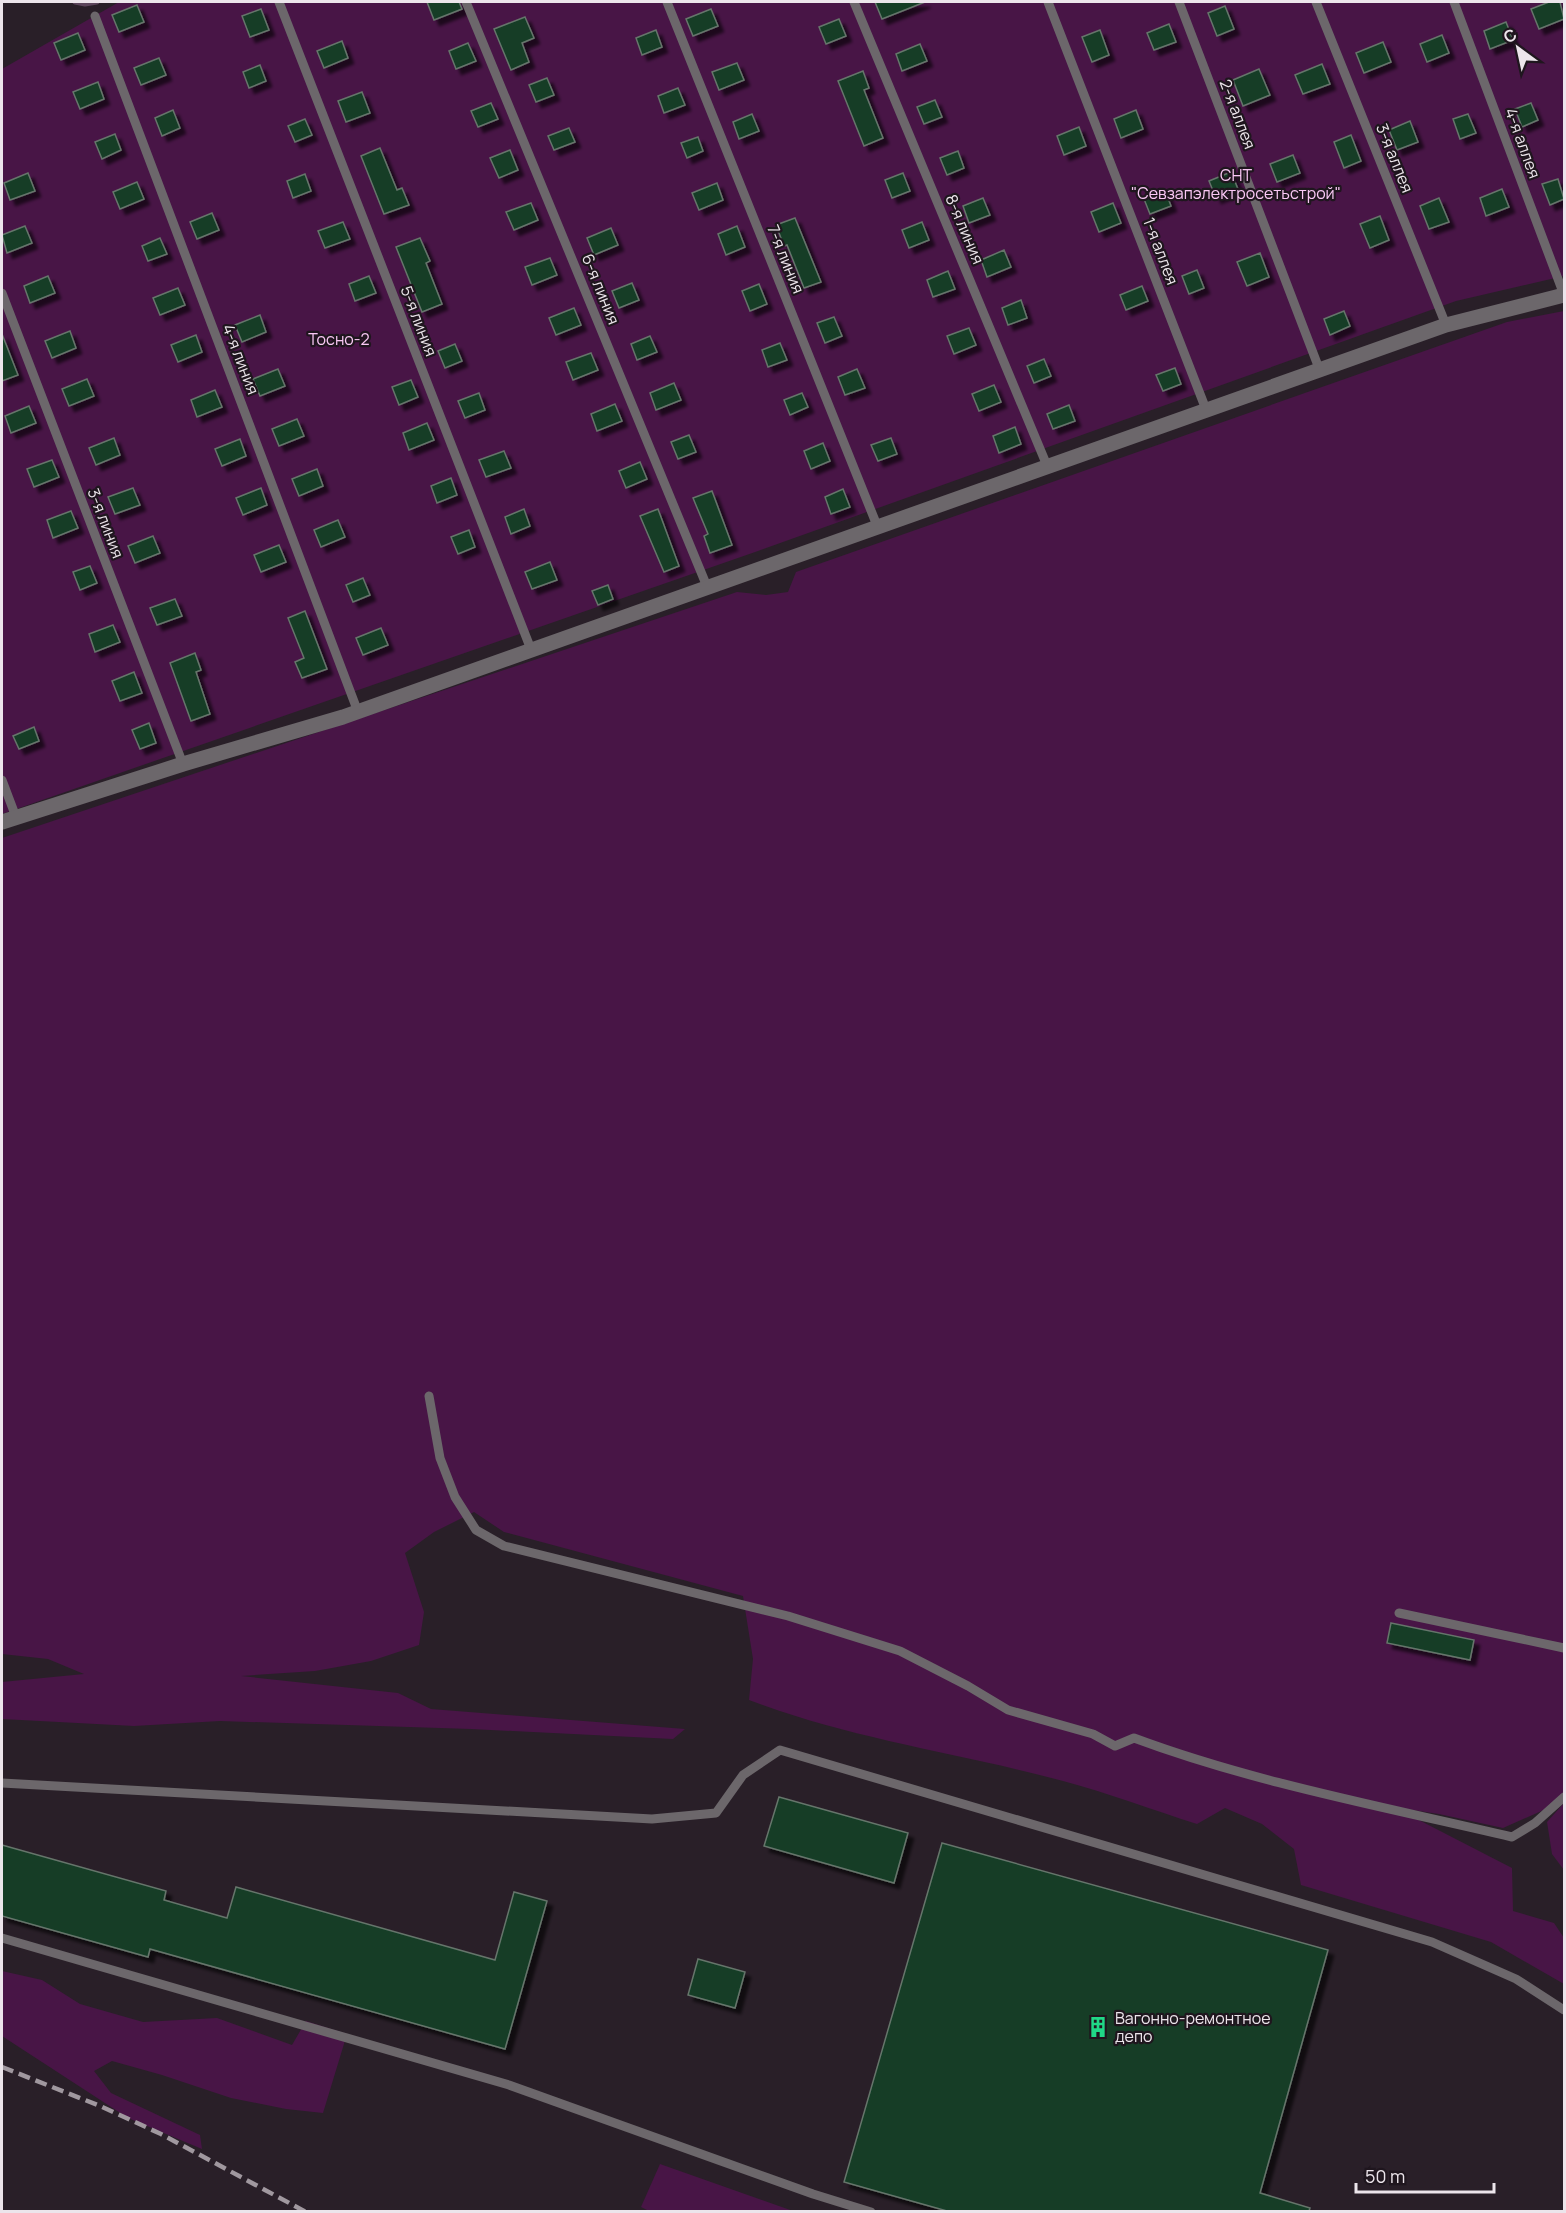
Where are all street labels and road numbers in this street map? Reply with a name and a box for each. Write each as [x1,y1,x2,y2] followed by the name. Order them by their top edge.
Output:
[1215,76,1261,152] street label: 2-я аллея
[1500,105,1546,181] street label: 4-я аллея
[1371,120,1419,196] street label: 3-я аллея
[940,191,990,267] street label: 8-я линия
[1138,214,1184,288] street label: 1-я аллея
[762,221,810,297] street label: 7-я линия
[577,250,625,328] street label: 6-я линия
[396,283,442,359] street label: 5-я линия
[217,321,265,397] street label: 4-я линия
[83,485,129,561] street label: 3-я линия

